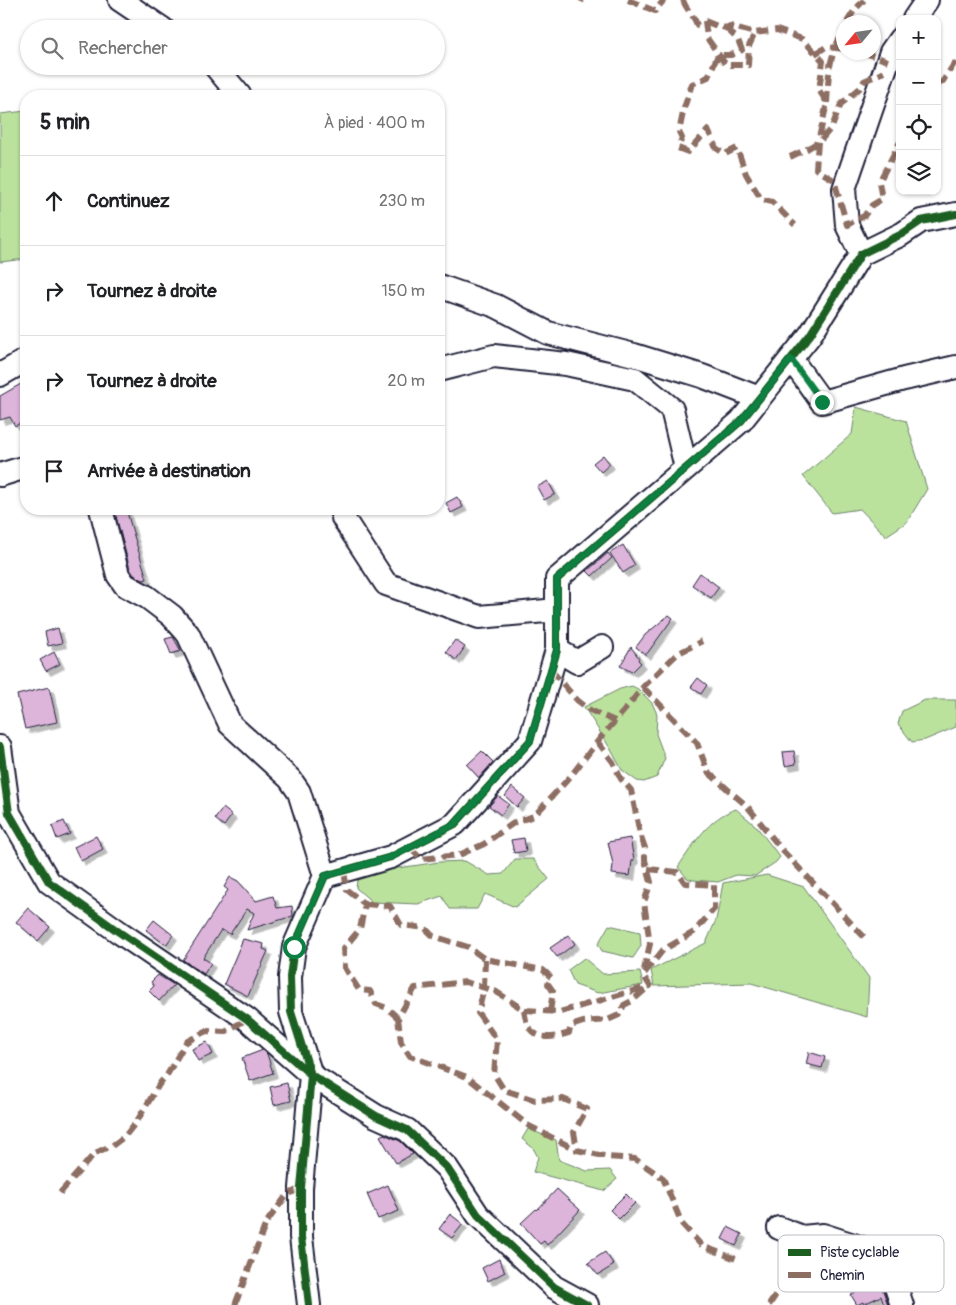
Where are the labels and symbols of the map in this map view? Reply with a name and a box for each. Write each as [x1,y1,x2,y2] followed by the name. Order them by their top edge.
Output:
[836,15,881,60] north arrow
[811,391,834,414] route end
[283,936,306,959] route start
[778,1235,944,1292] legend
[820,1244,899,1261] text: Piste cyclable
[820,1267,865,1284] text: Chemin

